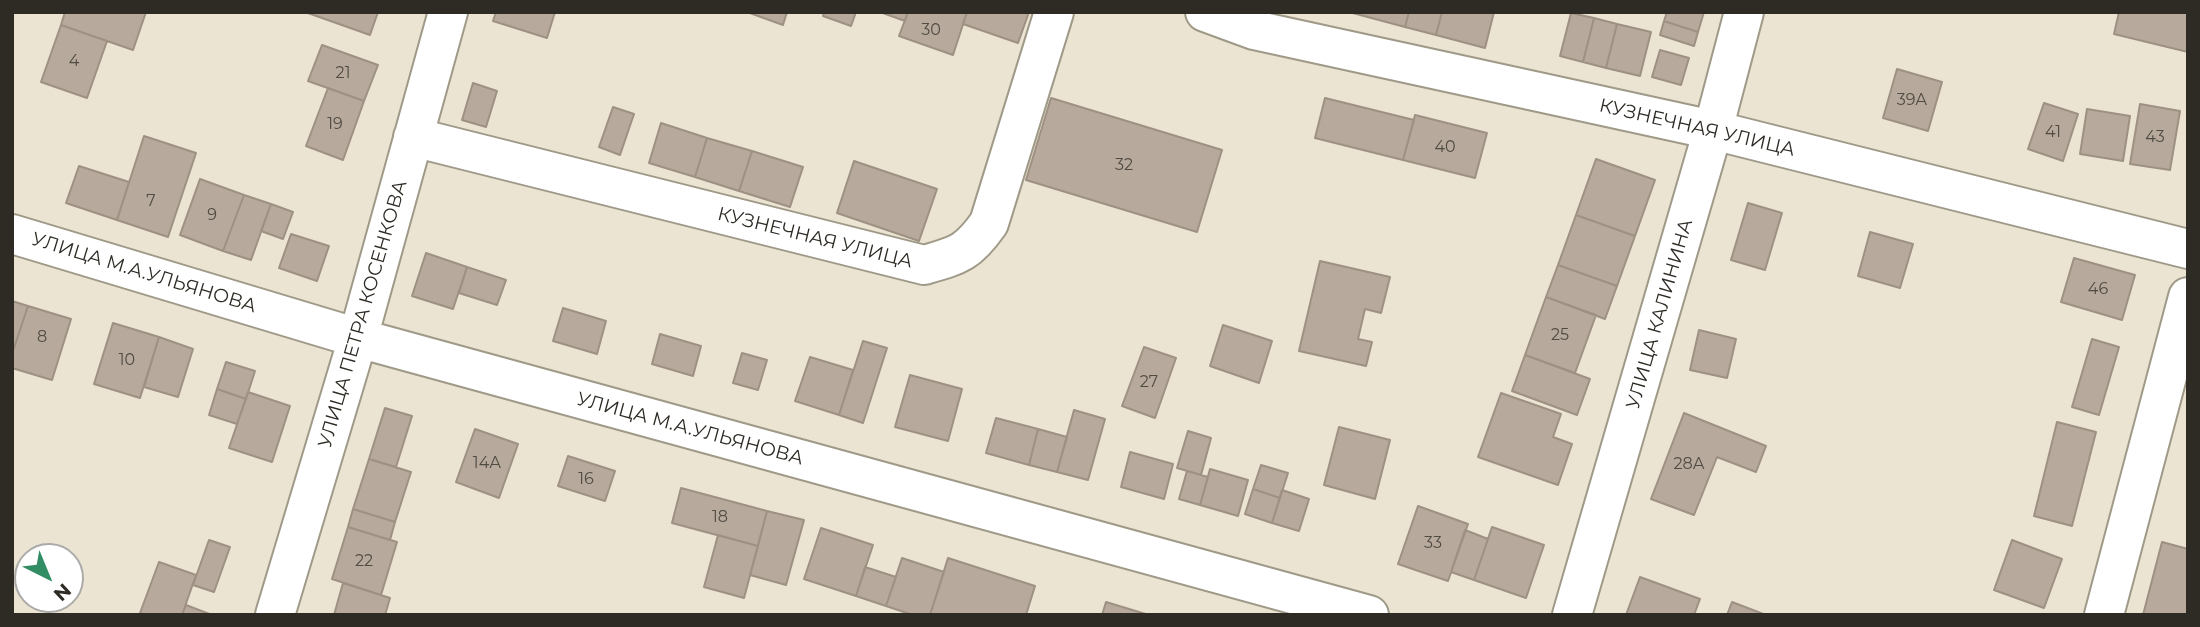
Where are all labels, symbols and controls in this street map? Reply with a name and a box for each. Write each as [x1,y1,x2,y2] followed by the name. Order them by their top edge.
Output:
[921,20,941,40] house number: 30
[69,51,79,71] house number: 4
[336,63,350,83] house number: 21
[1897,90,1927,110] house number: 39А
[1597,94,1797,162] street label: КУЗНЕЧНАЯ УЛИЦА
[327,114,343,134] house number: 19
[2045,122,2061,142] house number: 41
[2145,127,2165,147] house number: 43
[1434,137,1456,157] house number: 40
[1115,155,1133,175] house number: 32
[314,178,412,450] street label: УЛИЦА ПЕТРА КОСЕНКОВА
[146,191,156,211] house number: 7
[715,203,915,273] street label: КУЗНЕЧНАЯ УЛИЦА
[207,205,217,225] house number: 9
[1622,217,1698,411] street label: УЛИЦА КАЛИНИНА
[29,228,259,318] street label: УЛИЦА М.А.УЛЬЯНОВА
[2088,279,2108,299] house number: 46
[1551,325,1569,345] house number: 25
[37,327,47,347] house number: 8
[119,350,135,370] house number: 10
[1140,372,1158,392] house number: 27
[574,388,806,470] street label: УЛИЦА М.А.УЛЬЯНОВА
[473,453,501,473] house number: 14А
[1673,454,1705,474] house number: 28А
[578,469,594,489] house number: 16
[712,507,728,527] house number: 18
[1424,533,1442,553] house number: 33
[14,543,84,613] north arrow
[355,551,373,571] house number: 22
[49,579,76,606] text: N

